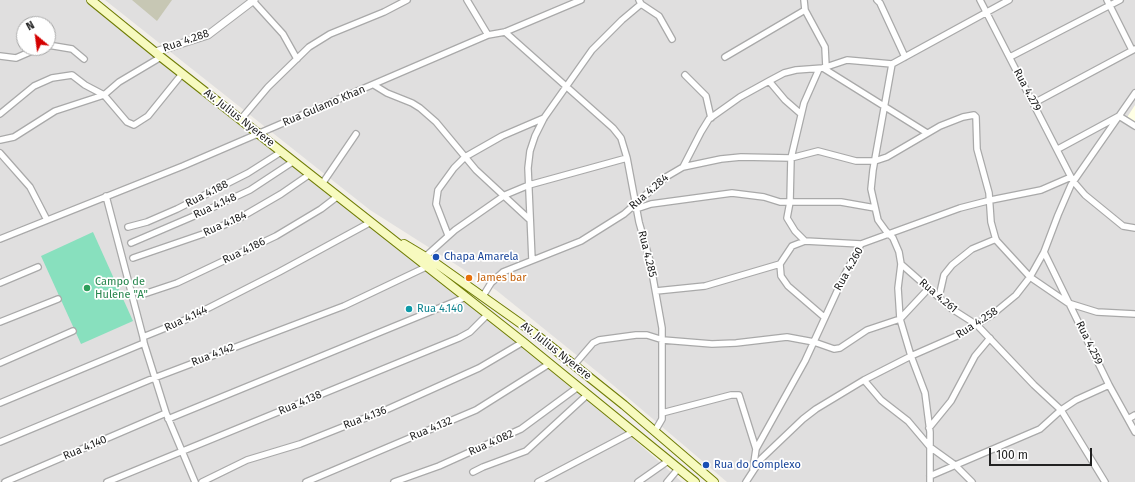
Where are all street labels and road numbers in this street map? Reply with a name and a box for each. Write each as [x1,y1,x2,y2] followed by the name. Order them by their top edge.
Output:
[161,27,211,55] street label: Rua 4.288
[1010,66,1044,114] street label: Rua 4.279
[281,83,367,129] street label: Rua Gulamo Khan
[201,86,277,150] street label: Av. Julius Nyerere
[627,171,671,213] street label: Rua 4.284
[183,178,231,210] street label: Rua 4.188
[191,190,239,222] street label: Rua 4.148
[201,209,249,239] street label: Rua 4.184
[635,229,659,279] street label: Rua 4.285
[220,235,268,267] street label: Rua 4.186
[832,245,866,293] street label: Rua 4.260
[916,276,960,316] street label: Rua 4.261
[162,303,210,335] street label: Rua 4.144
[954,305,1000,341] street label: Rua 4.258
[518,319,594,383] street label: Av. Julius Nyerere
[1073,319,1105,367] street label: Rua 4.259
[190,341,236,369] street label: Rua 4.142
[276,388,324,418] street label: Rua 4.138
[341,404,389,432] street label: Rua 4.136
[408,414,454,444] street label: Rua 4.132
[466,427,516,459] street label: Rua 4.082
[61,433,109,463] street label: Rua 4.140

